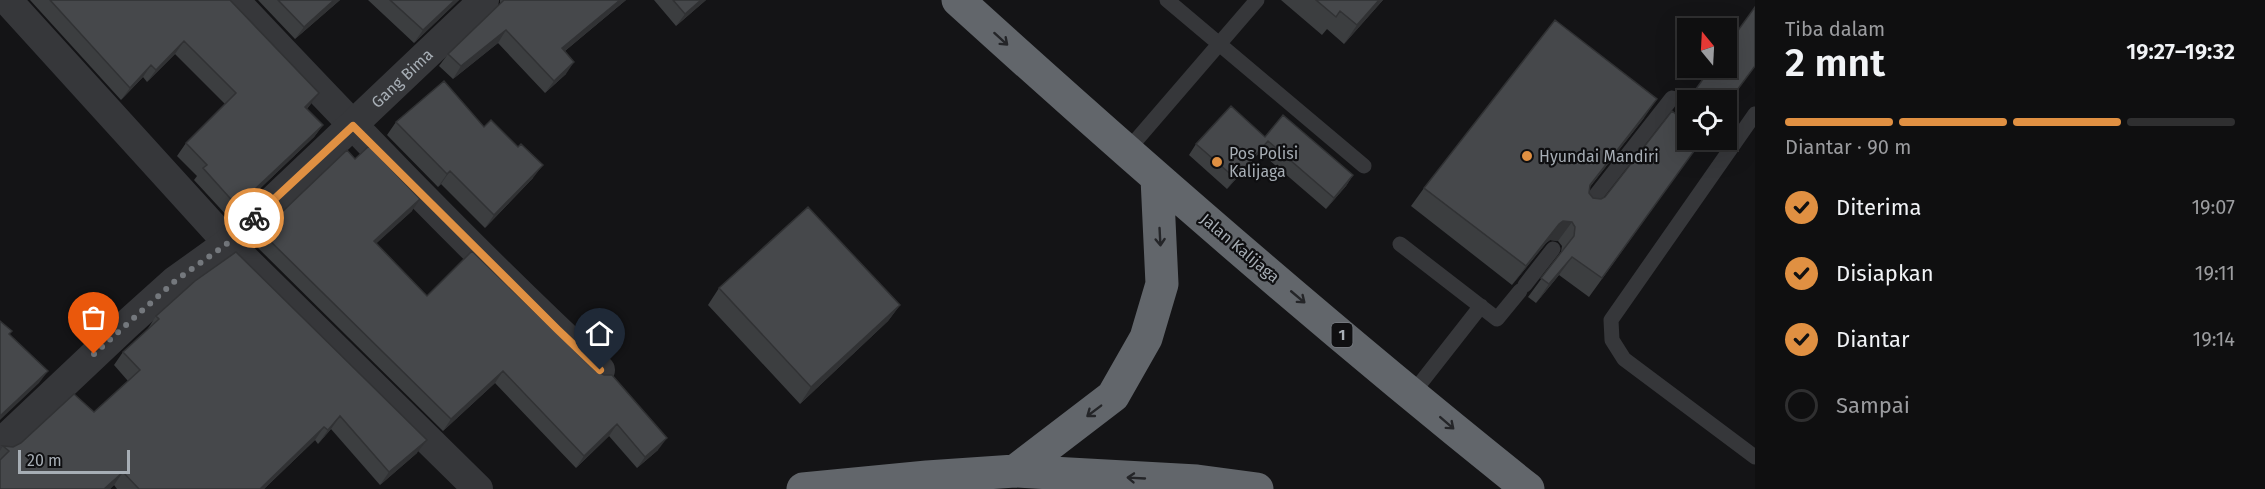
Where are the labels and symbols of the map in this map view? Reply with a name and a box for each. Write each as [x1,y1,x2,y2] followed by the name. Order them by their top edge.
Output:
[1677,18,1737,78] north arrow
[994,32,1009,46] one-way arrow
[367,44,436,112] street label: Gang Bima
[1229,144,1298,181] place label: Pos Polisi Kalijaga
[1539,147,1659,166] place label: Hyundai Mandiri
[1520,149,1534,163] marker: Hyundai Mandiri
[1210,155,1224,169] marker: Pos Polisi Kalijaga
[224,188,284,248] courier
[1197,209,1283,287] street label: Jalan Kalijaga
[1154,226,1165,246] one-way arrow
[1290,291,1306,304] one-way arrow
[68,292,119,354] pin
[574,308,625,370] pin
[1332,323,1352,347] road number: 1
[1086,405,1102,418] one-way arrow
[1439,417,1455,430] one-way arrow
[18,447,130,474] scale bar
[1126,472,1146,483] one-way arrow

